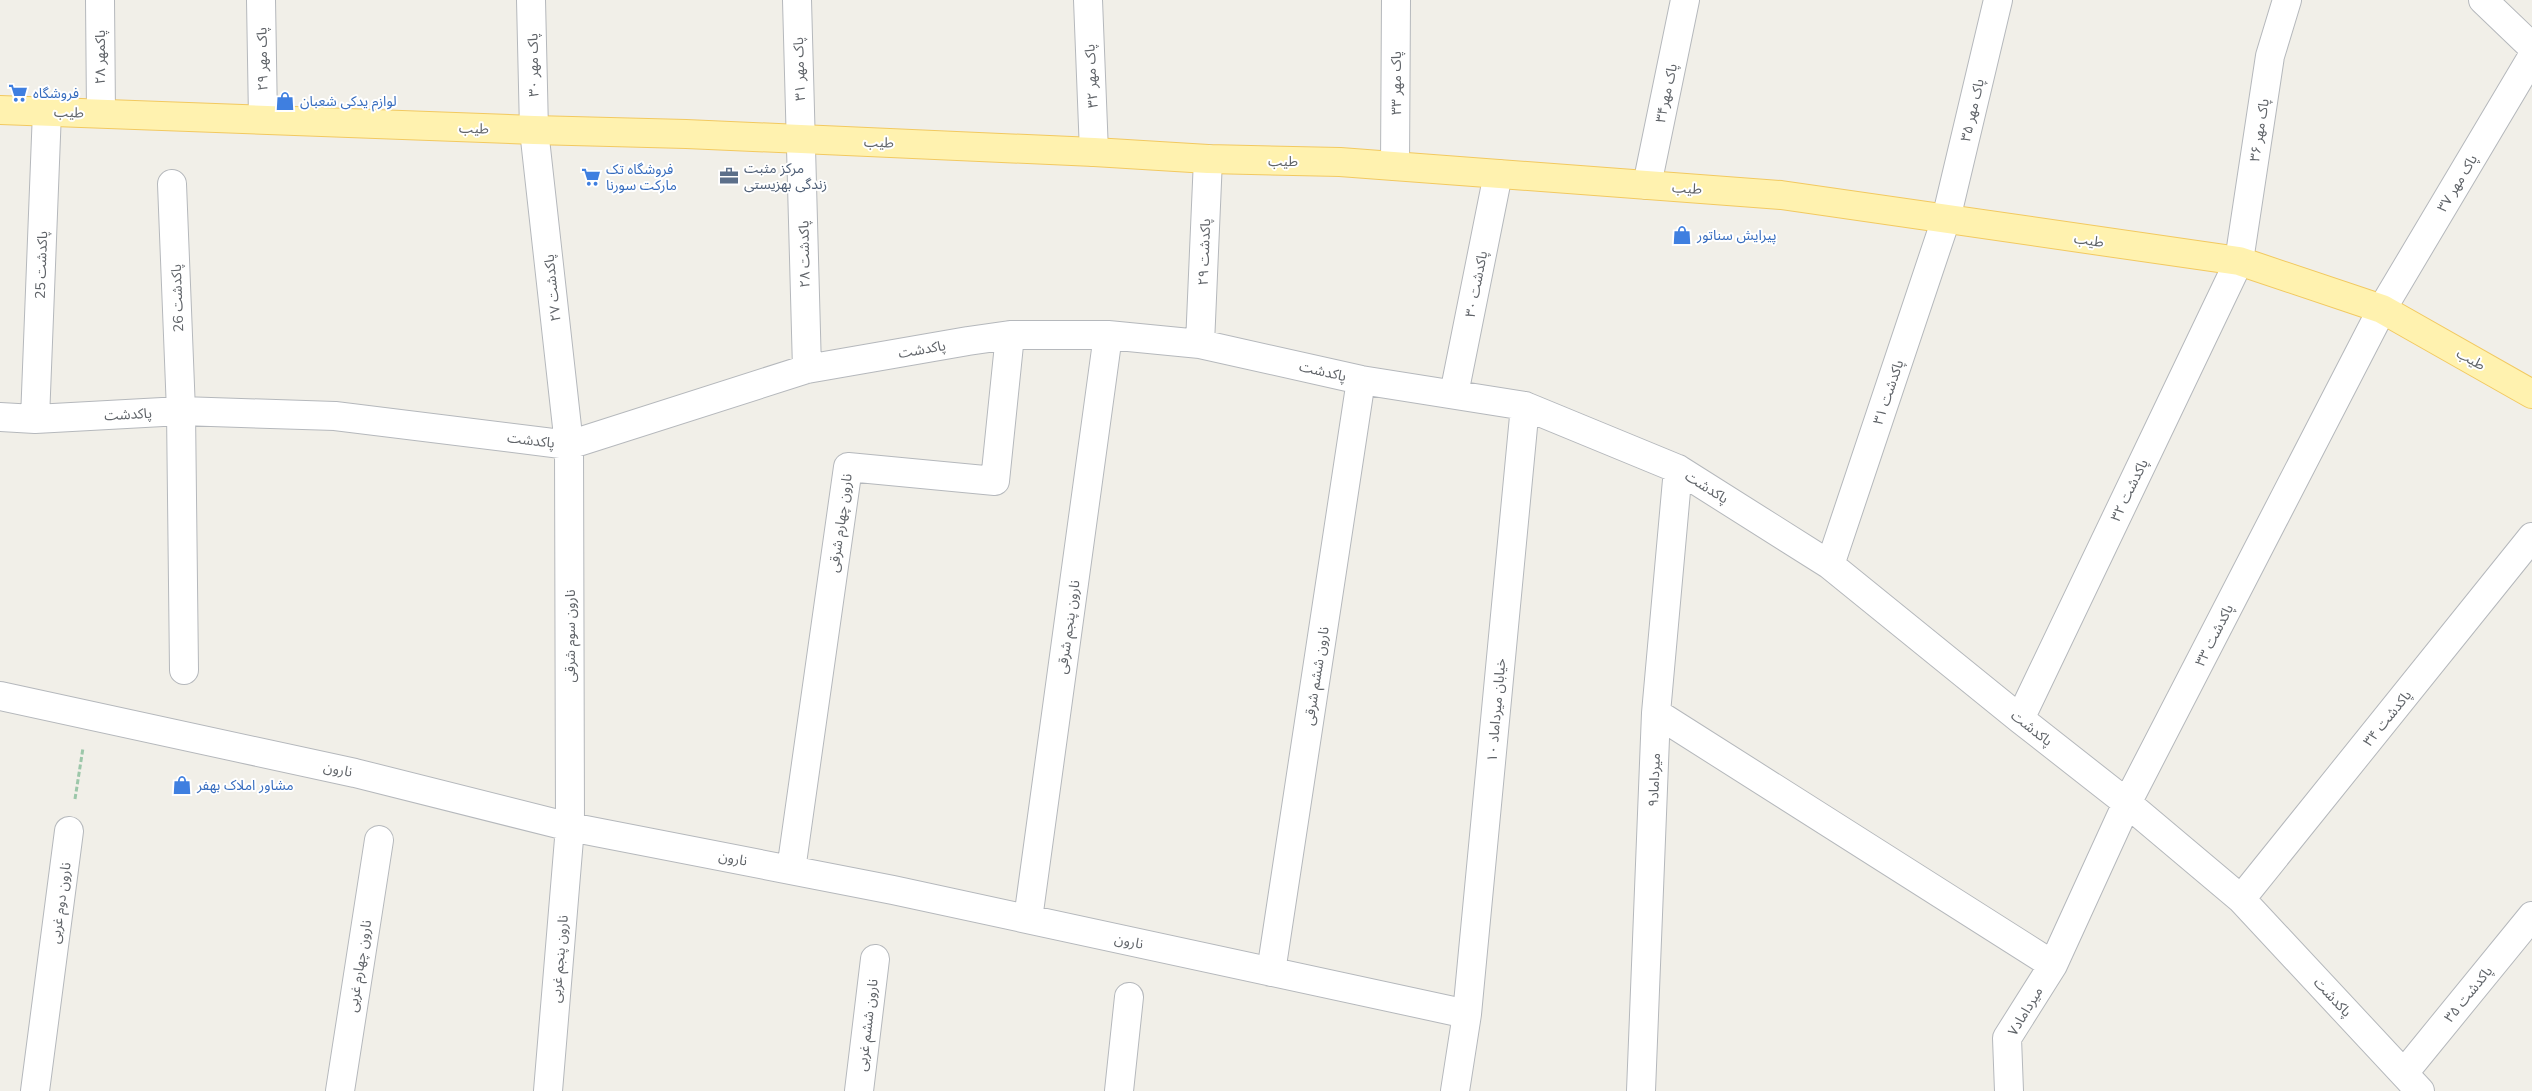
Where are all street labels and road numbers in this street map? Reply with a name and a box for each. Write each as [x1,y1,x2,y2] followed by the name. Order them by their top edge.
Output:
[252,27,273,91] street label: پاک مهر ۲۹
[91,30,110,84] street label: پاکمهر ۲۸
[523,33,544,97] street label: پاک مهر ۳۰
[789,37,810,101] street label: پاک مهر ۳۱
[1080,44,1103,108] street label: پاک مهر ۳۲
[1387,51,1406,115] street label: پاک مهر ۳۳
[1651,62,1682,125] street label: پاک مهر۳۴
[1956,77,1989,143] street label: پاک مهر ۳۵
[2245,97,2274,163] street label: پاک مهر ۳۶
[54,102,84,122] street label: طیب
[459,118,489,138] street label: طیب
[864,132,894,152] street label: طیب
[2433,151,2482,216] street label: پاک مهر ۳۷
[1268,152,1298,170] street label: طیب
[1671,178,1703,198] street label: طیب
[1194,218,1215,286] street label: پاکدشت ۲۹
[794,220,815,288] street label: پاکدشت ۲۸
[2073,229,2105,251] street label: طیب
[31,231,52,299] street label: پاکدشت 25
[1461,249,1492,319] street label: پاکدشت ۳۰
[540,253,566,322] street label: پاکدشت ۲۷
[167,264,188,332] street label: پاکدشت 26
[897,336,947,363] street label: پاکدشت
[2454,344,2488,374] street label: طیب
[1297,357,1348,386] street label: پاکدشت
[1869,357,1909,427] street label: پاکدشت ۳۱
[104,404,152,425] street label: پاکدشت
[506,428,556,453] street label: پاکدشت
[2106,456,2153,525] street label: پاکدشت ۳۲
[1681,467,1732,508] street label: پاکدشت
[824,472,858,574] street label: نارون چهارم شرقی
[1053,579,1086,675] street label: نارون پنجم شرقی
[561,589,581,683] street label: نارون سوم شرقی
[2191,601,2238,670] street label: پاکدشت ۳۳
[1299,625,1335,727] street label: نارون ششم شرقی
[1482,657,1510,763] street label: ۱۰ خیابان میرداماد
[2359,686,2416,751] street label: پاکدشت ۳۴
[2007,706,2056,751] street label: پاکدشت
[1644,753,1664,807] street label: میرداماد۹
[322,757,354,781] street label: نارون
[717,846,749,870] street label: نارون
[45,861,77,945] street label: نارون دوم غربی
[546,914,574,1004] street label: نارون پنجم غربی
[343,918,377,1014] street label: نارون چهارم غربی
[1113,929,1145,953] street label: نارون
[2440,962,2497,1027] street label: پاکدشت ۳۵
[2309,973,2356,1021] street label: پاکدشت
[852,977,884,1073] street label: نارون ششم غربی
[2003,983,2047,1039] street label: میرداماد۷

